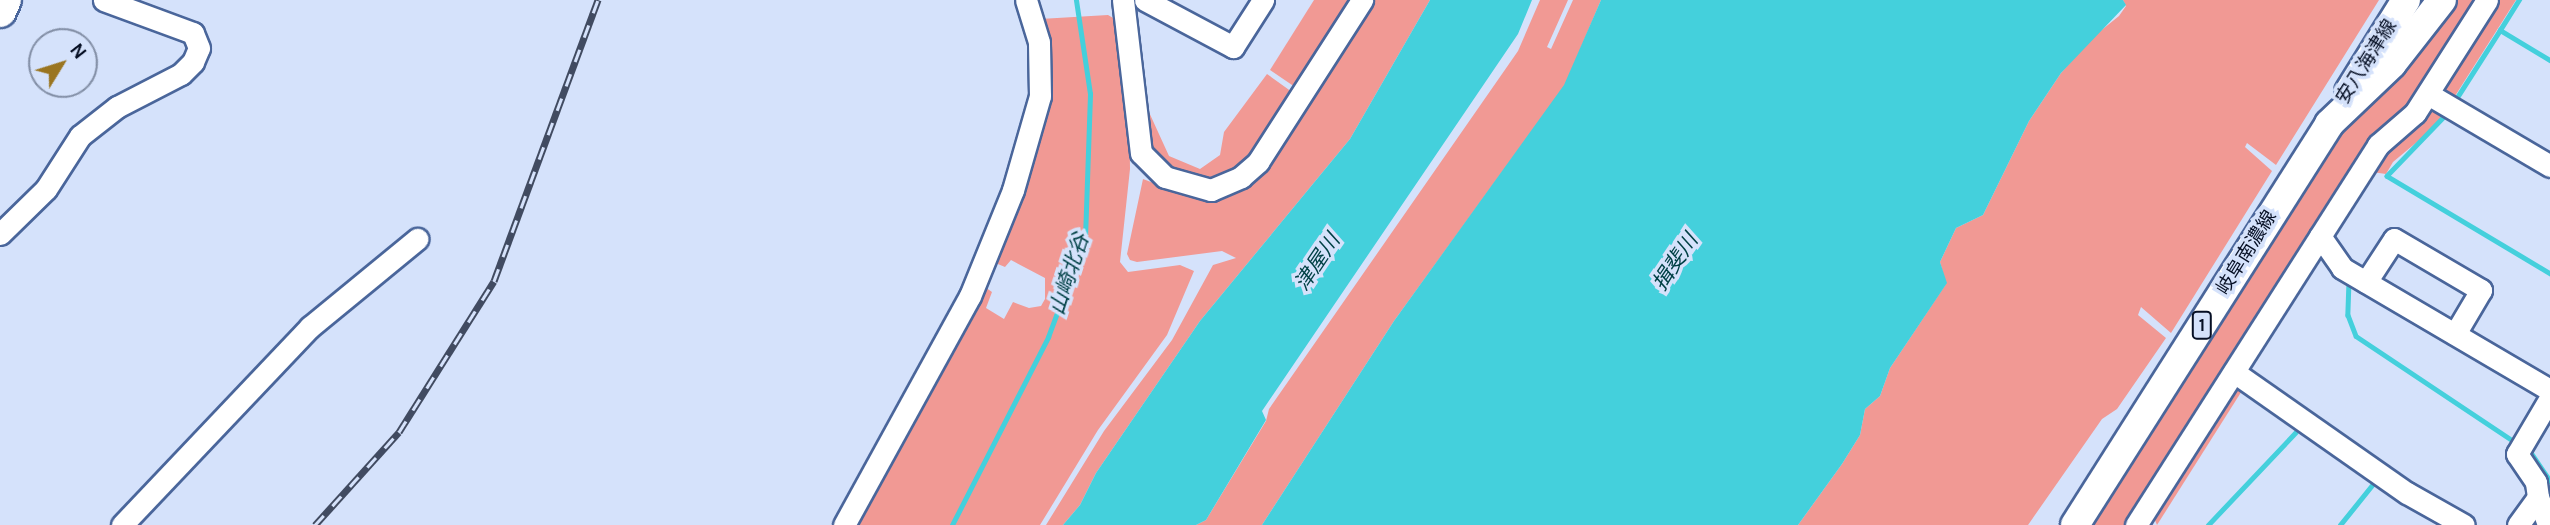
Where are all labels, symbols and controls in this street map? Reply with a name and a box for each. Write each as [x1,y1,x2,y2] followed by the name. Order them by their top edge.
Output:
[2332,16,2402,108] street label: 安八海津線
[28,28,98,98] north arrow
[65,39,91,63] text: N
[2212,207,2282,299] street label: 岐阜南濃線
[1289,229,1345,295] water label: 津屋川
[1647,229,1703,295] water label: 揖斐川
[1044,230,1094,318] water label: 山崎北谷
[2192,310,2212,340] road number: 1

